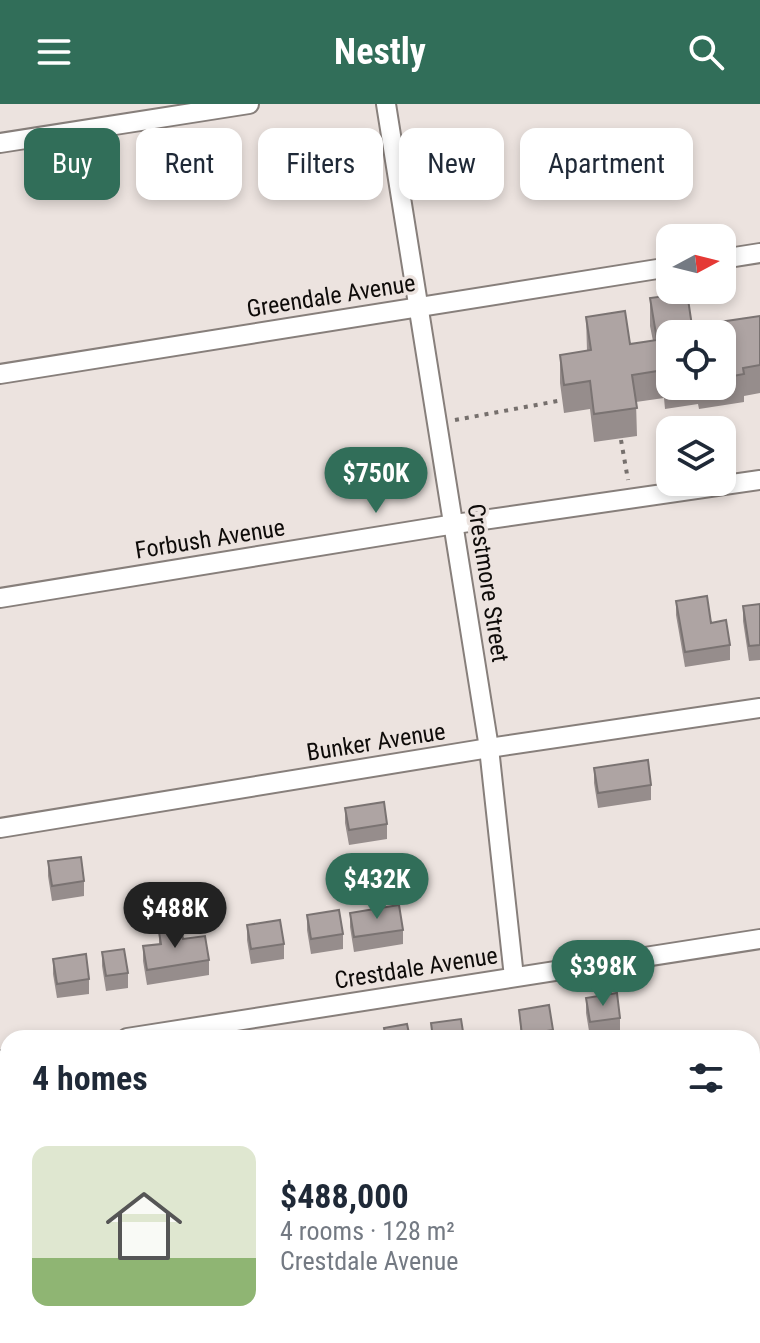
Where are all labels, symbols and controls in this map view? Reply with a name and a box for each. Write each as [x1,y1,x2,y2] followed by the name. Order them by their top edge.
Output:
[32,30,76,74] icon: menu
[684,30,728,74] icon: search
[334,31,426,73] text: Nestly
[24,128,120,200] chip: Buy
[136,128,242,200] chip: Rent
[258,128,383,200] chip: Filters
[399,128,504,200] chip: New
[520,128,693,200] chip: Apartment
[656,224,736,304] north arrow
[656,224,736,496] map controls
[245,269,417,323] street label: Greendale Avenue
[656,320,736,400] button: locate
[656,416,736,496] button: layers
[320,447,432,515] pin: $750K
[343,458,409,488] text: $750K
[462,502,514,664] street label: Crestmore Street
[133,513,287,565] street label: Forbush Avenue
[305,717,447,767] street label: Bunker Avenue
[321,853,433,921] pin: $432K
[344,864,410,894] text: $432K
[119,882,231,950] pin: $488K
[142,893,208,923] text: $488K
[547,940,659,1008] pin: $398K
[332,941,500,995] street label: Crestdale Avenue
[570,951,636,981] text: $398K
[684,1056,728,1100] icon: filters
[32,1058,148,1098] text: 4 homes
[280,1176,409,1216] text: $488,000
[96,1178,192,1274] icon: home
[280,1216,455,1246] text: 4 rooms · 128 m²
[280,1246,458,1276] text: Crestdale Avenue

